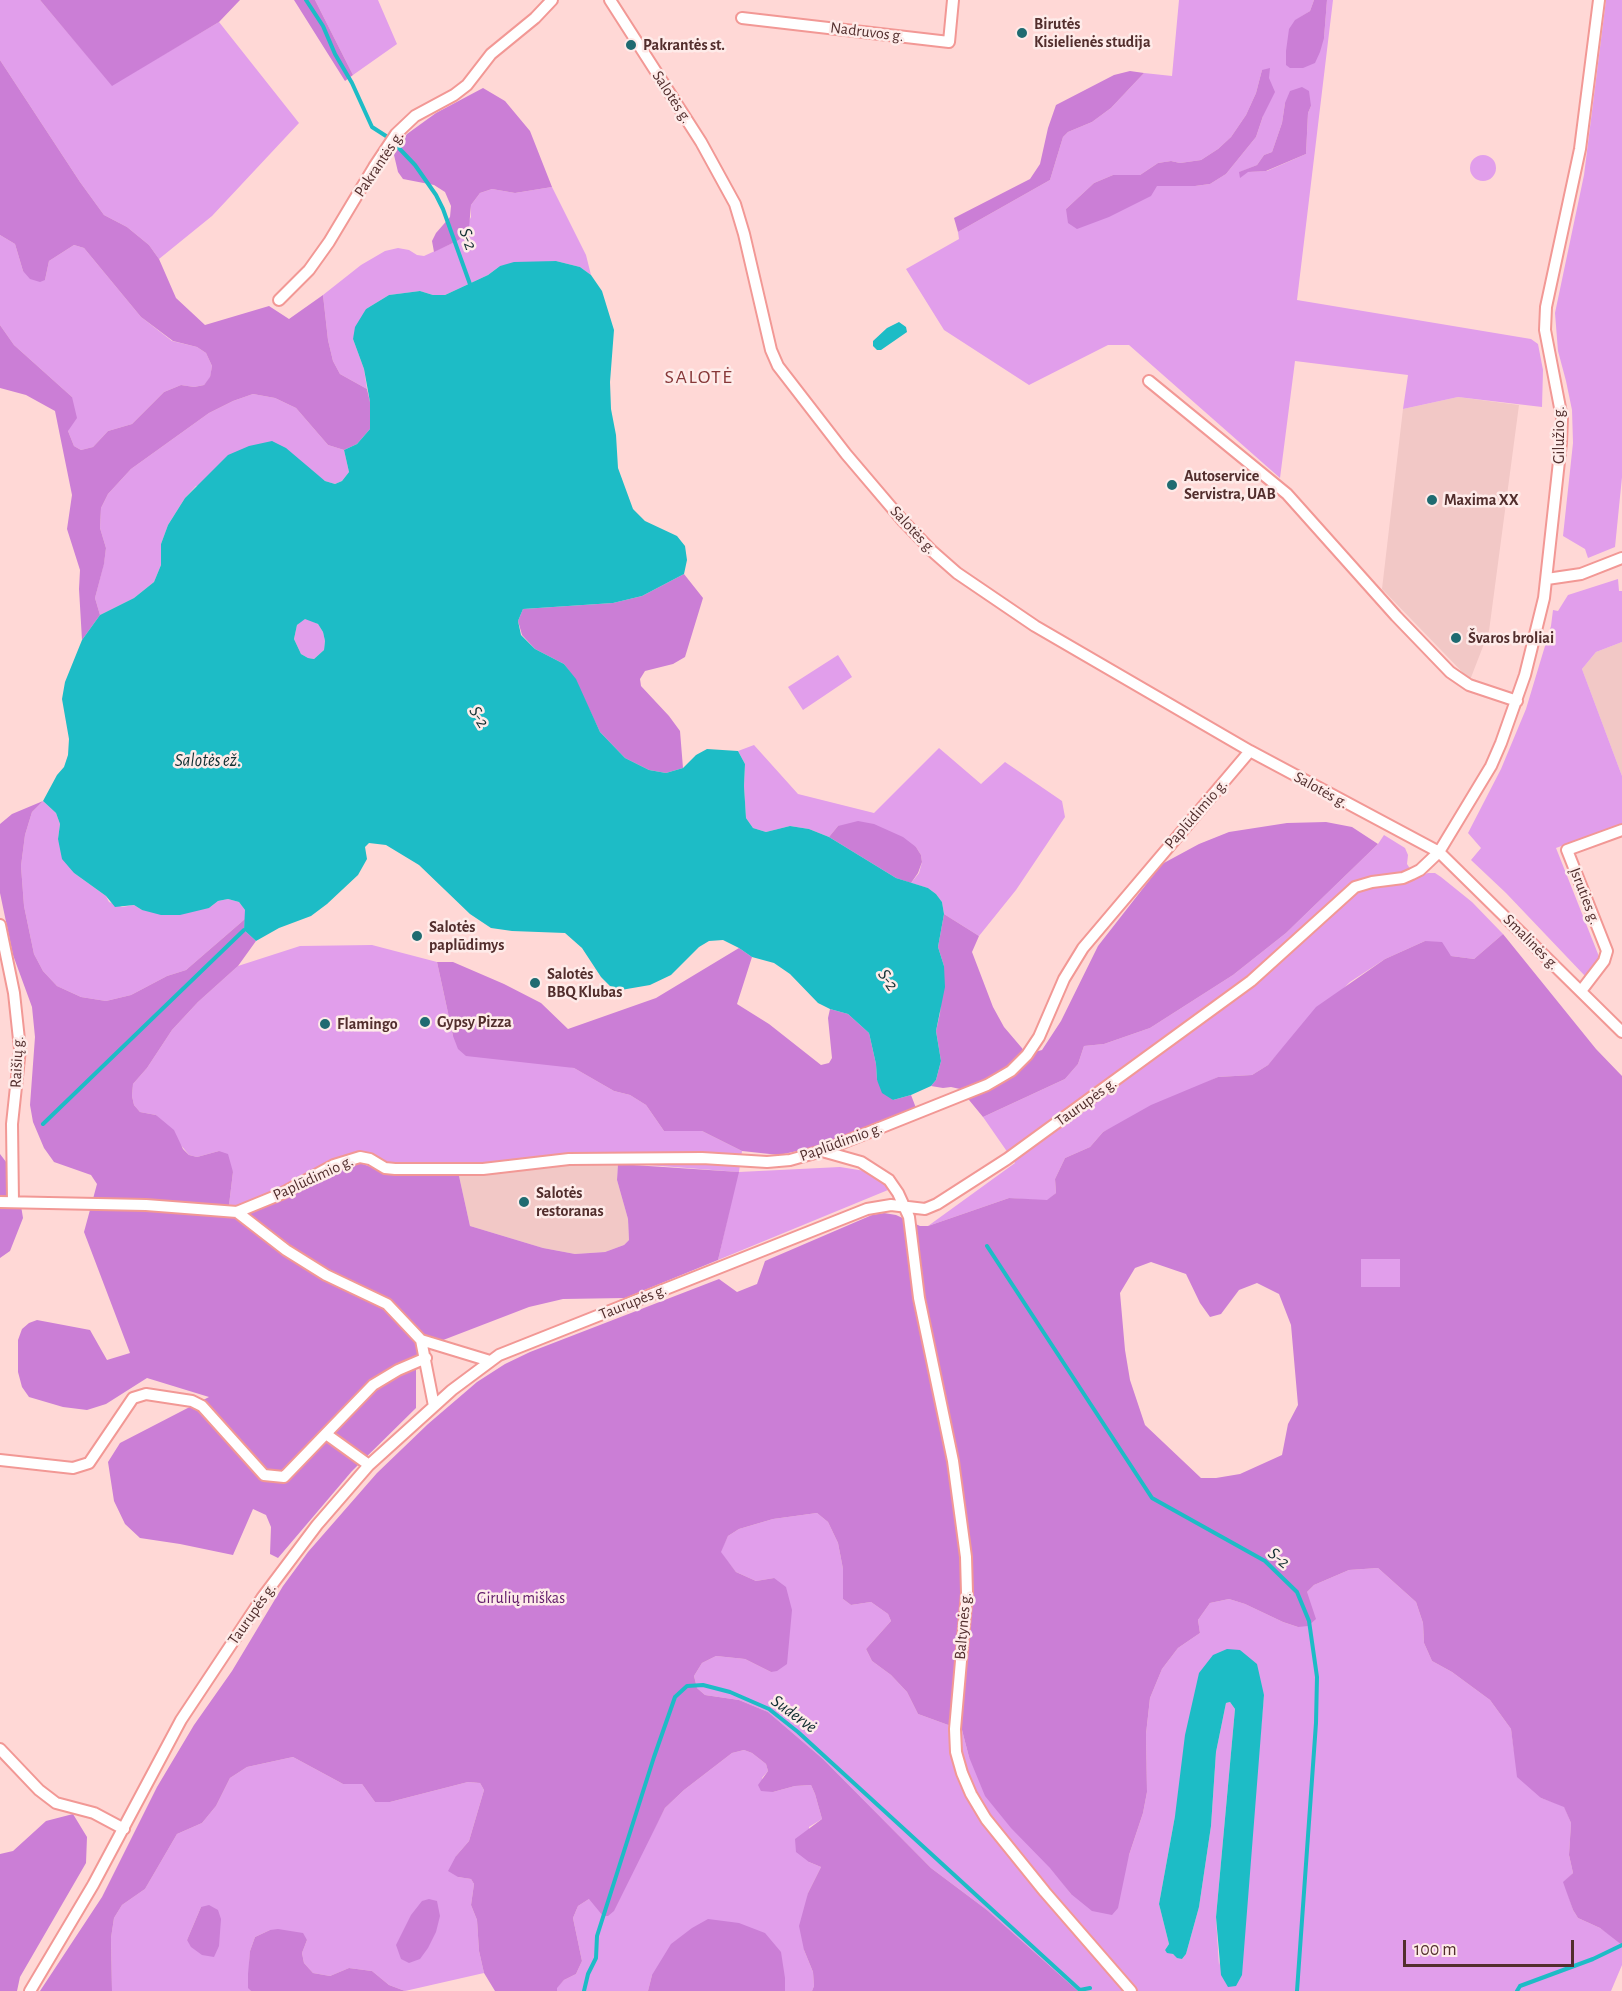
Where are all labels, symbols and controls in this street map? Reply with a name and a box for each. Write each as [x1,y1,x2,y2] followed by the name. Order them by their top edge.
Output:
[1034,14,1151,52] place label: Birutės Kisielienės studija
[829,18,905,46] street label: Nadruvos g.
[1015,26,1029,40] marker: Birutės Kisielienės studija
[643,35,725,55] place label: Pakrantės st.
[624,38,638,52] marker: Pakrantės st.
[648,67,696,127] street label: Salotės g.
[350,127,408,201] street label: Pakrantės g.
[454,225,482,253] water label: S-2
[665,365,733,389] district label: SALOTĖ
[1549,406,1569,464] street label: Gilužio g.
[1184,466,1276,504] place label: Autoservice Servistra, UAB
[1165,478,1179,492] marker: Autoservice Servistra, UAB
[1444,490,1519,510] place label: Maxima XX
[1425,493,1439,507] marker: Maxima XX
[886,502,940,558] street label: Salotės g.
[1468,628,1554,648] place label: Švaros broliai
[1449,631,1463,645] marker: Švaros broliai
[464,702,494,732] water label: S-2
[175,750,241,772] water label: Salotės ež.
[1291,767,1351,813] street label: Salotės g.
[1160,775,1232,853] street label: Paplūdimio g.
[1565,865,1605,927] street label: Įsruties g.
[1499,910,1563,974] street label: Smalinės g.
[429,917,504,955] place label: Salotės paplūdimys
[410,929,424,943] marker: Salotės paplūdimys
[547,964,622,1002] place label: Salotės BBQ Klubas
[873,965,903,995] water label: S-2
[528,976,542,990] marker: Salotės BBQ Klubas
[437,1012,512,1032] place label: Gypsy Pizza
[337,1014,398,1034] place label: Flamingo
[418,1015,432,1029] marker: Gypsy Pizza
[318,1017,332,1031] marker: Flamingo
[6,1036,28,1088] street label: Raišių g.
[1052,1073,1120,1131] street label: Taurupės g.
[797,1118,885,1166] street label: Paplūdimio g.
[270,1151,356,1205] street label: Paplūdimio g.
[536,1183,604,1221] place label: Salotės restoranas
[517,1195,531,1209] marker: Salotės restoranas
[596,1280,670,1324] street label: Taurupės g.
[1264,1543,1294,1573] water label: S-2
[224,1579,280,1649] street label: Taurupės g.
[477,1588,565,1608] park label: Girulių miškas
[950,1592,976,1660] street label: Baltynės g.
[767,1690,821,1738] water label: Sudervė
[1406,1928,1577,1966] scale bar
[1414,1941,1457,1959] text: 100 m

